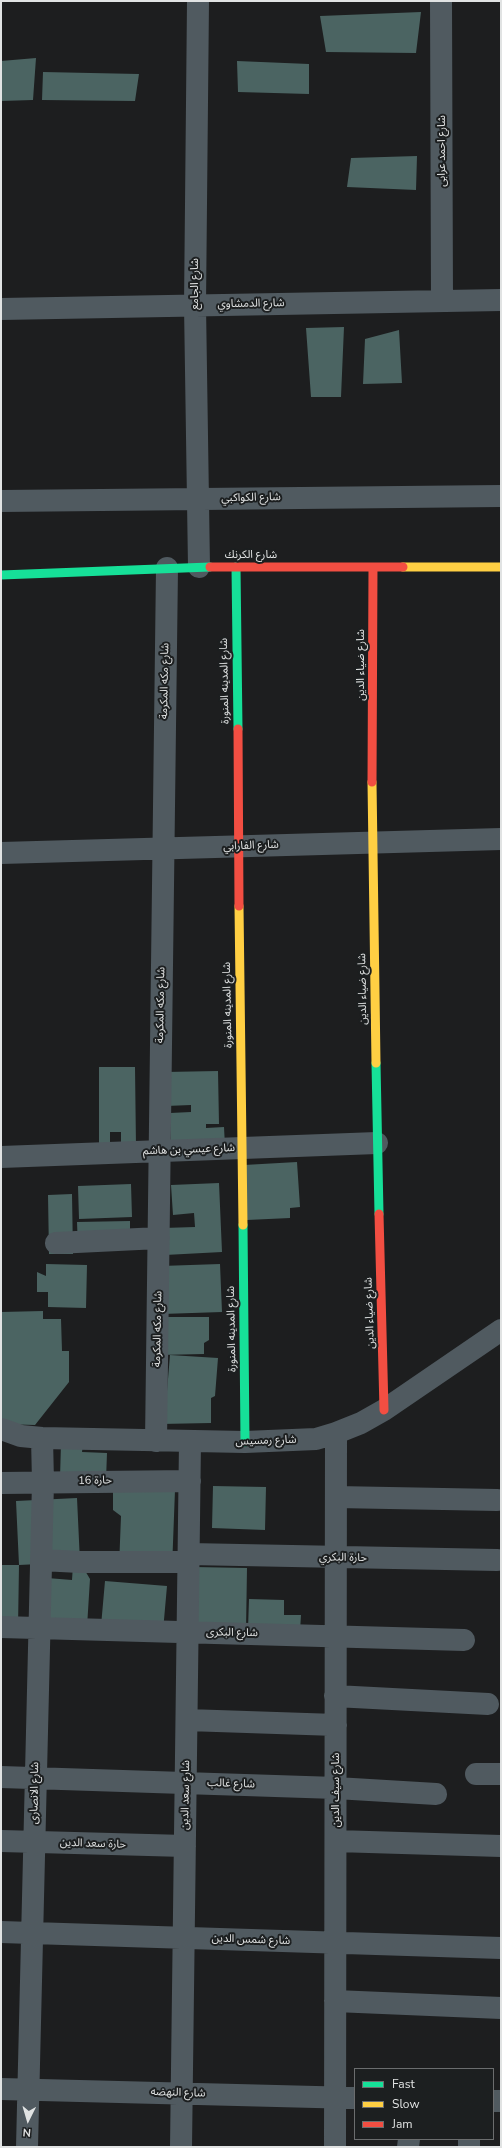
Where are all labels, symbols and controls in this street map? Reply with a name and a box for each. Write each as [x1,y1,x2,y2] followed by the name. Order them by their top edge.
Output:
[435,115,449,187] street label: شارع احمد عرابى
[188,258,202,310] street label: شارع الجامع
[217,297,285,311] street label: شارع الدمشاوي
[221,491,281,505] street label: شارع الكواكبي
[225,548,277,562] street label: شارع الكرنك
[354,629,368,701] street label: شارع ضياء الدين
[218,638,232,724] street label: شارع المدينه المنورة
[158,643,172,719] street label: شارع مكه المكرمة
[223,838,279,854] street label: شارع الفارابي
[356,953,370,1025] street label: شارع ضياء الدين
[221,962,235,1048] street label: شارع المدينه المنورة
[154,967,168,1043] street label: شارع مكه المكرمة
[143,1142,235,1158] street label: شارع عيسي بن هاشم
[362,1277,378,1349] street label: شارع ضياء الدين
[225,1286,239,1372] street label: شارع المدينه المنورة
[151,1291,165,1367] street label: شارع مكه المكرمة
[235,1433,297,1449] street label: شارع رمسيس
[78,1474,112,1488] street label: حارة 16
[319,1551,367,1565] street label: حارة البكري
[206,1626,258,1640] street label: شارع البكرى
[329,1753,343,1827] street label: شارع سيف الدين
[179,1760,193,1830] street label: شارع سعد الدين
[28,1762,42,1824] street label: شارع الانصارى
[207,1777,255,1791] street label: شارع غالب
[60,1836,126,1852] street label: حارة سعد الدين
[211,1932,291,1948] street label: شارع شمس الدين
[354,2068,494,2140] legend
[392,2076,415,2092] text: Fast
[150,2085,206,2101] street label: شارع النهضه
[392,2096,420,2112] text: Slow
[8,2100,48,2140] north arrow
[392,2116,413,2132] text: Jam
[22,2125,32,2140] text: N

